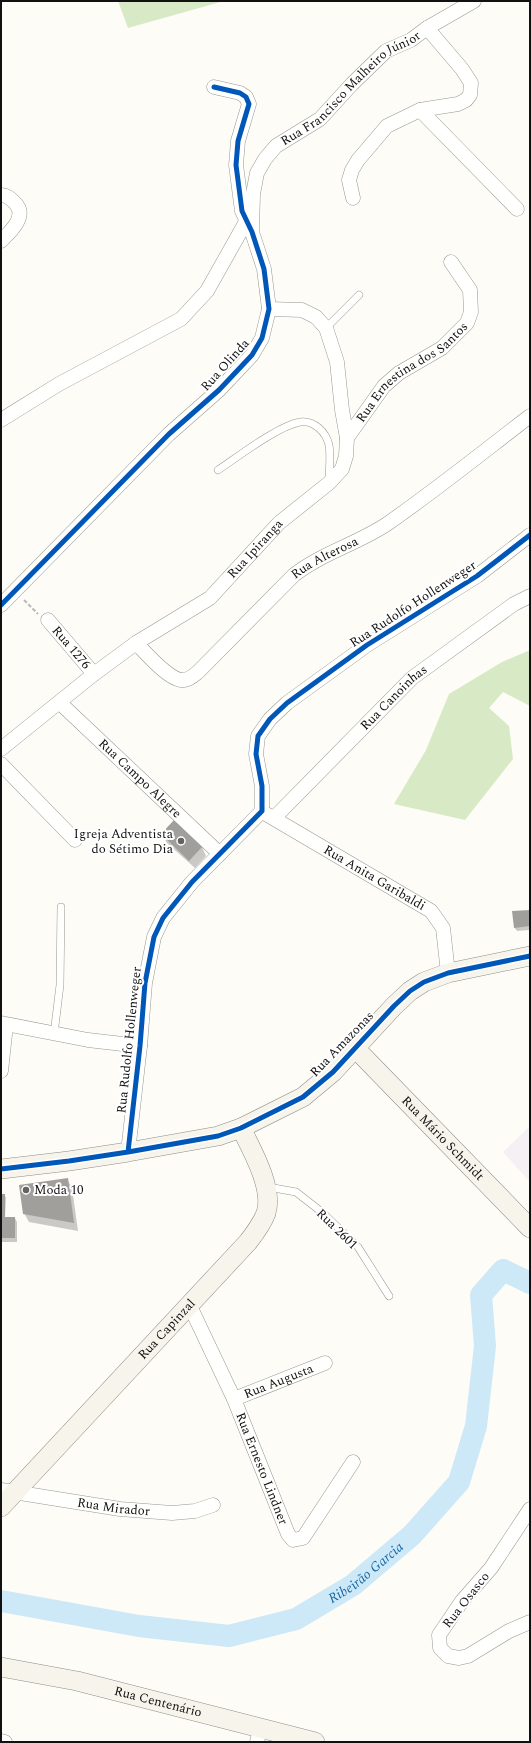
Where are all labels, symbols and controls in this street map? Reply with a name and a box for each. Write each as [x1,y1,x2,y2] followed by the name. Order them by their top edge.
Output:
[277,26,425,151] street label: Rua Francisco Malheiro Júnior
[351,317,473,427] street label: Rua Ernestina dos Santos
[196,334,255,396] street label: Rua Olinda
[223,514,288,583] street label: Rua Ipiranga
[287,531,362,584] street label: Rua Alterosa
[346,555,480,653] street label: Rua Rudolfo Hollenweger
[47,621,96,674] street label: Rua 1276
[356,660,432,735] street label: Rua Canoinhas
[94,734,186,823] street label: Rua Campo Alegre
[74,824,174,859] place label: Igreja Adventista do Sétimo Dia
[176,836,186,846] marker: Igreja Adventista do Sétimo Dia
[320,840,429,916] street label: Rua Anita Garibaldi
[111,966,147,1114] street label: Rua Rudolfo Hollenweger
[305,1006,379,1082] street label: Rua Amazonas
[397,1091,489,1186] street label: Rua Mário Schmidt
[34,1180,84,1200] place label: Moda 10
[21,1185,31,1195] marker: Moda 10
[312,1204,362,1254] street label: Rua 2601
[133,1294,200,1364] street label: Rua Capinzal
[241,1358,317,1404] street label: Rua Augusta
[230,1409,293,1528] street label: Rua Ernesto Lindner
[76,1492,151,1521] street label: Rua Mirador
[324,1536,408,1608] water label: Ribeirão Garcia
[438,1568,494,1632] street label: Rua Osasco
[112,1681,204,1723] street label: Rua Centenário

